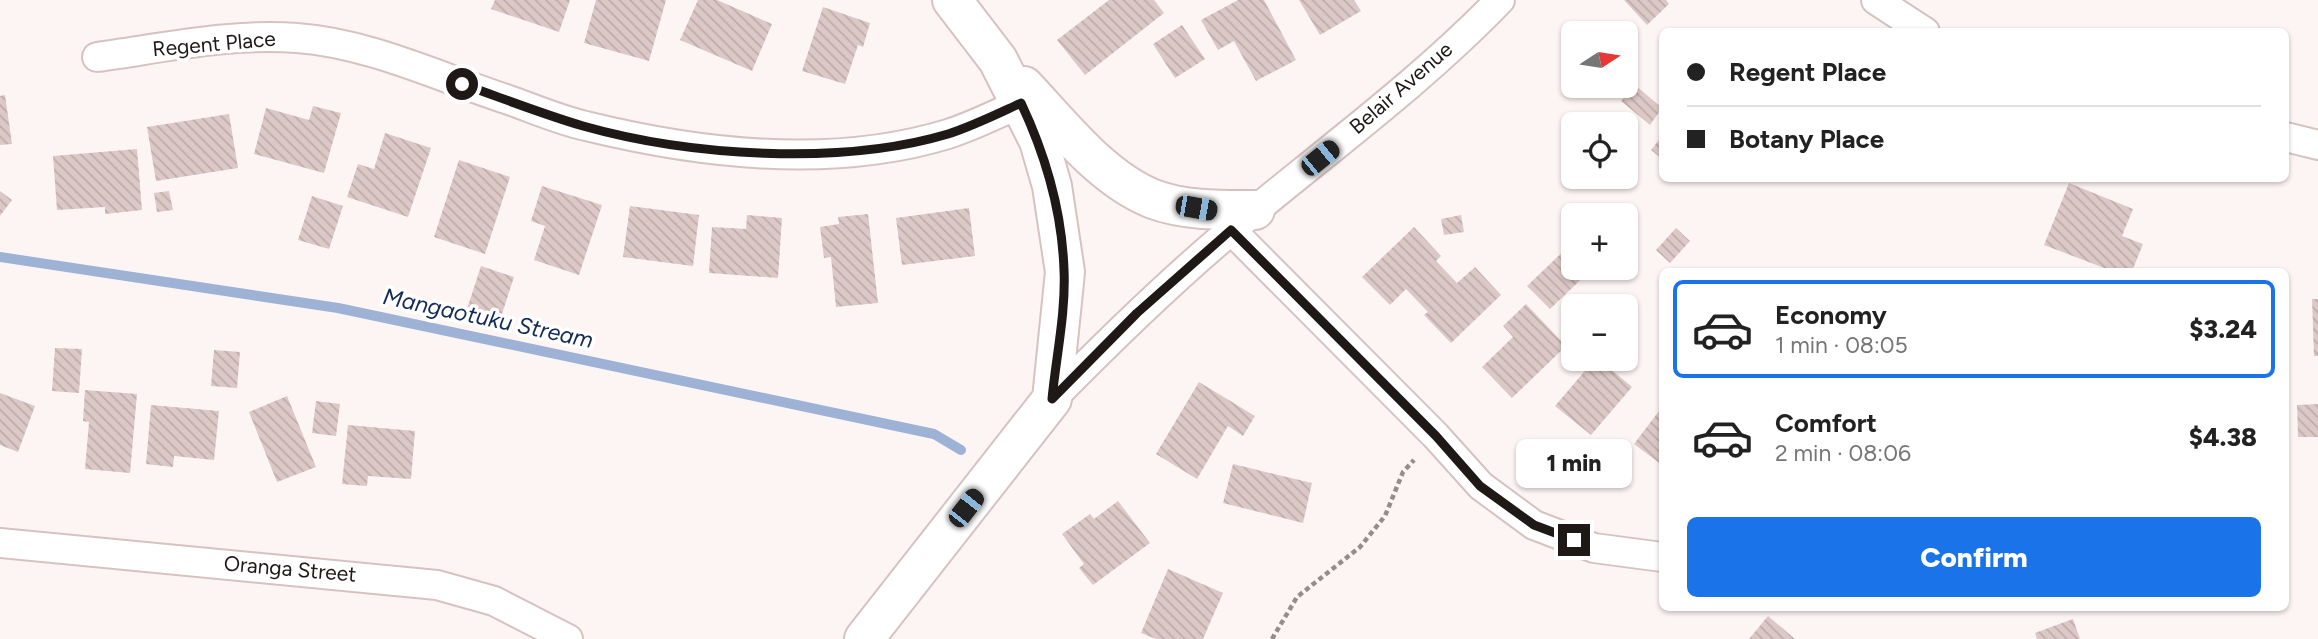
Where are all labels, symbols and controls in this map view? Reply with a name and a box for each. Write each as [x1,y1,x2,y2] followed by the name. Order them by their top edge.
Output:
[1561,21,1638,98] north arrow
[1561,21,1638,371] map controls
[151,26,277,61] street label: Regent Place
[1344,36,1457,139] street label: Belair Avenue
[1729,56,1886,88] text: Regent Place
[446,68,478,100] route start
[1561,112,1638,189] button: locate
[1729,123,1884,155] text: Botany Place
[1298,137,1343,179] car
[1174,194,1219,222] car
[1561,203,1638,280] button: +
[380,282,596,354] water label: Mangaotuku Stream
[1561,294,1638,371] button: −
[1691,298,1754,361] icon: car
[1775,299,1887,331] text: Economy
[2189,313,2257,345] text: $3.24
[1775,331,1908,359] text: 1 min · 08:05
[1691,406,1754,469] icon: car
[1775,407,1877,439] text: Comfort
[2189,421,2257,453] text: $4.38
[1516,438,1632,488] callout: 1 min
[1775,439,1911,467] text: 2 min · 08:06
[1547,449,1601,477] text: 1 min
[945,485,988,531] car
[1687,517,2261,597] button: Confirm
[1558,524,1590,556] route end
[223,550,357,587] street label: Oranga Street

